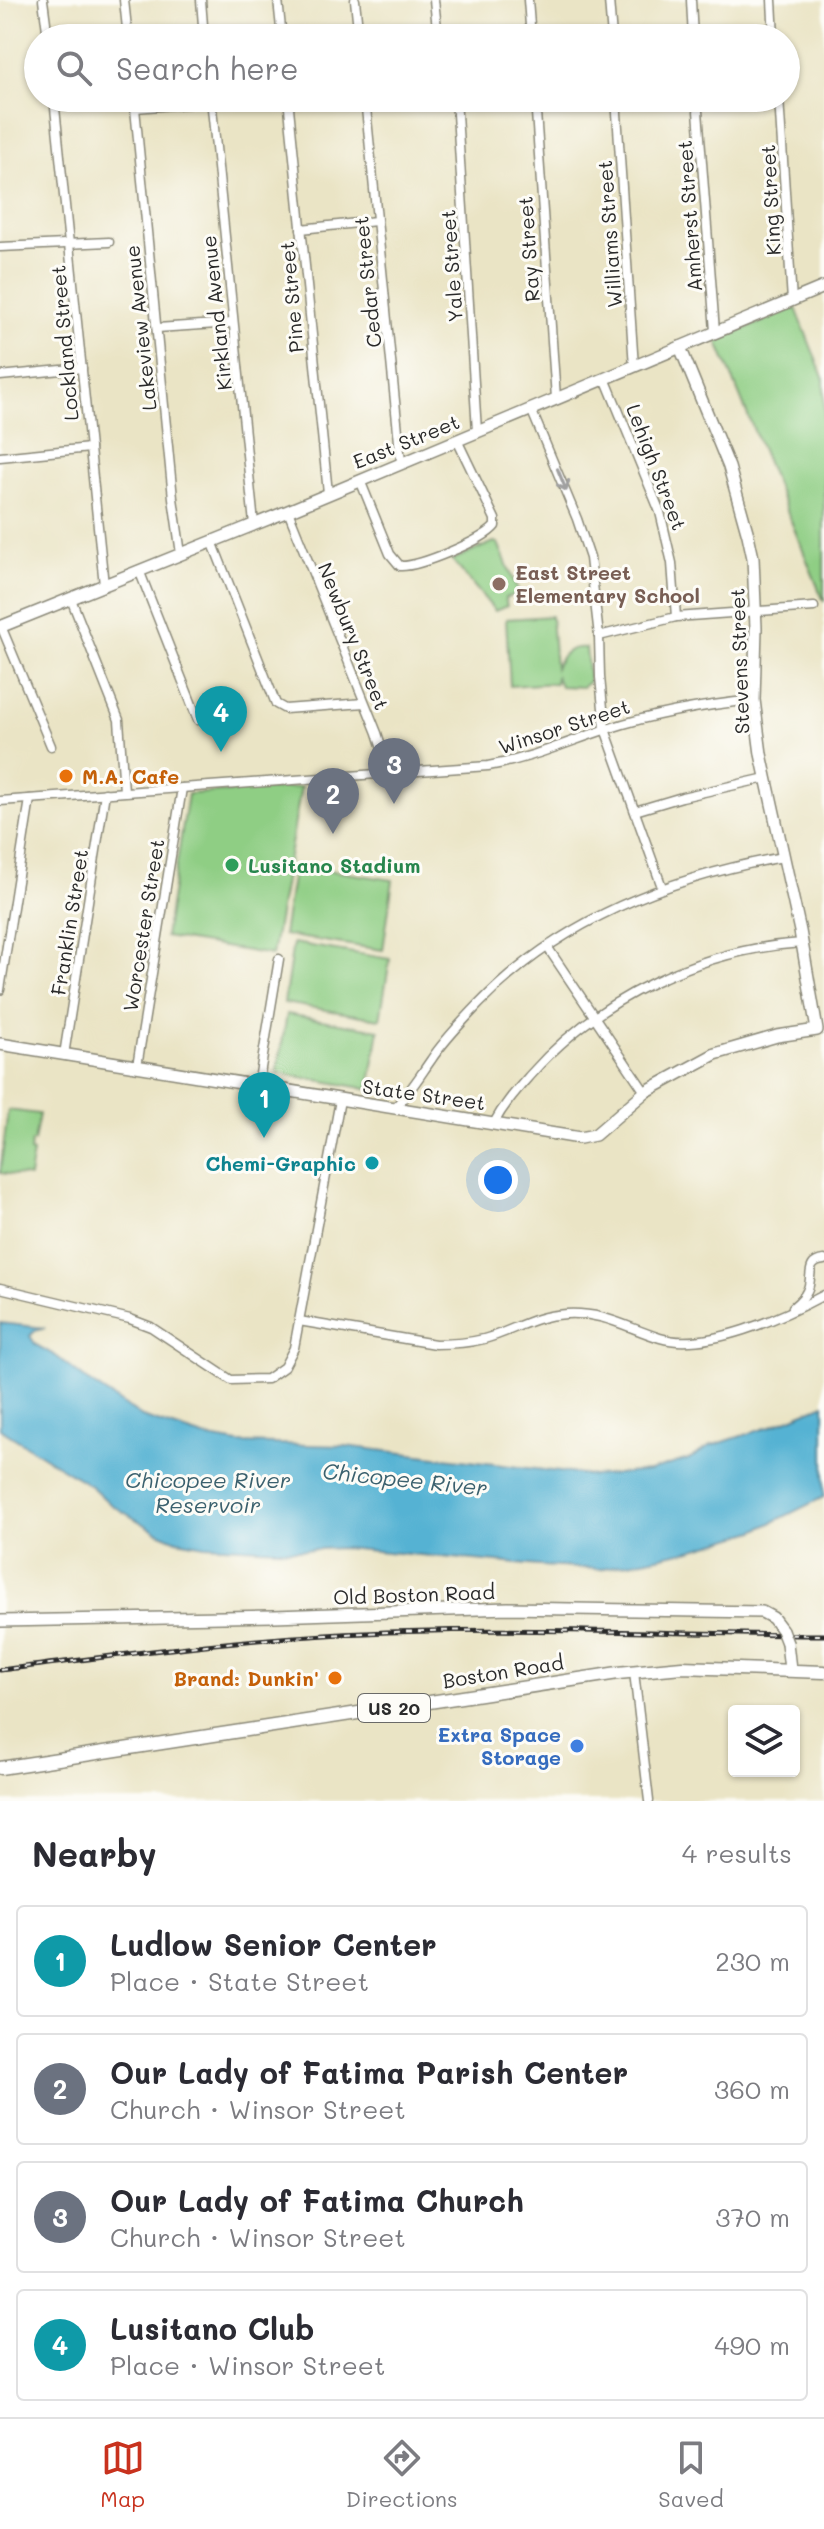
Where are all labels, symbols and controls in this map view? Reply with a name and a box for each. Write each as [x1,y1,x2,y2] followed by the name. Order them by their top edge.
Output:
[24,24,800,112] search box
[52,46,96,90] icon: search
[116,48,299,88] text: Search here
[671,139,707,293] street label: Amherst Street
[754,144,786,256] street label: King Street
[591,159,627,309] street label: Williams Street
[511,195,545,303] street label: Ray Street
[434,209,468,323] street label: Yale Street
[347,215,387,349] street label: Cedar Street
[195,234,237,392] street label: Kirkland Avenue
[273,240,309,354] street label: Pine Street
[118,244,162,412] street label: Lakeview Avenue
[44,264,84,422] street label: Lockland Street
[621,400,693,534] street label: Lehigh Street
[349,408,463,474] street label: East Street
[555,467,570,492] one-way arrow
[313,558,395,714] street label: Newbury Street
[515,559,700,608] place label: East Street Elementary School
[490,575,508,593] marker: East Street Elementary School
[723,587,755,735] street label: Stevens Street
[195,686,247,752] pin: 4
[495,693,633,759] street label: Winsor Street
[368,738,420,804] pin: 3
[82,763,179,789] place label: M.A. Cafe
[57,767,75,785] marker: M.A. Cafe
[307,768,359,834] pin: 2
[117,837,169,1013] street label: Worcester Street
[45,847,93,997] street label: Franklin Street
[248,852,420,878] place label: Lusitano Stadium
[223,856,241,874] marker: Lusitano Stadium
[238,1072,290,1138] pin: 1
[361,1073,487,1115] street label: State Street
[206,1150,356,1176] place label: Chemi-Graphic
[363,1154,381,1172] marker: Chemi-Graphic
[478,1160,518,1200] your location
[321,1456,489,1502] water label: Chicopee River
[125,1465,291,1519] water label: Chicopee River Reservoir
[333,1578,495,1610] street label: Old Boston Road
[441,1649,565,1693] street label: Boston Road
[174,1665,319,1691] place label: Brand: Dunkin'
[326,1669,344,1687] marker: Brand: Dunkin'
[358,1694,430,1722] road number: US 20
[728,1705,800,1777] map controls
[728,1705,800,1777] button: layers
[438,1721,561,1770] place label: Extra Space Storage
[568,1737,586,1755] marker: Extra Space Storage
[32,1831,157,1876] text: Nearby
[682,1836,792,1870] text: 4 results
[110,1924,437,1964] text: Ludlow Senior Center
[54,1944,66,1978] text: 1
[715,1944,790,1978] text: 230 m
[110,1964,369,1998] text: Place · State Street
[110,2052,628,2092] text: Our Lady of Fatima Parish Center
[53,2072,67,2106] text: 2
[714,2072,790,2106] text: 360 m
[110,2092,406,2126] text: Church · Winsor Street
[110,2180,524,2220] text: Our Lady of Fatima Church
[52,2200,68,2234] text: 3
[715,2200,790,2234] text: 370 m
[110,2220,406,2254] text: Church · Winsor Street
[110,2308,314,2348] text: Lusitano Club
[52,2328,68,2362] text: 4
[714,2328,790,2362] text: 490 m
[110,2348,385,2382] text: Place · Winsor Street
[100,2436,145,2513] tab: Map
[346,2436,458,2513] tab: Directions
[658,2436,724,2513] tab: Saved

